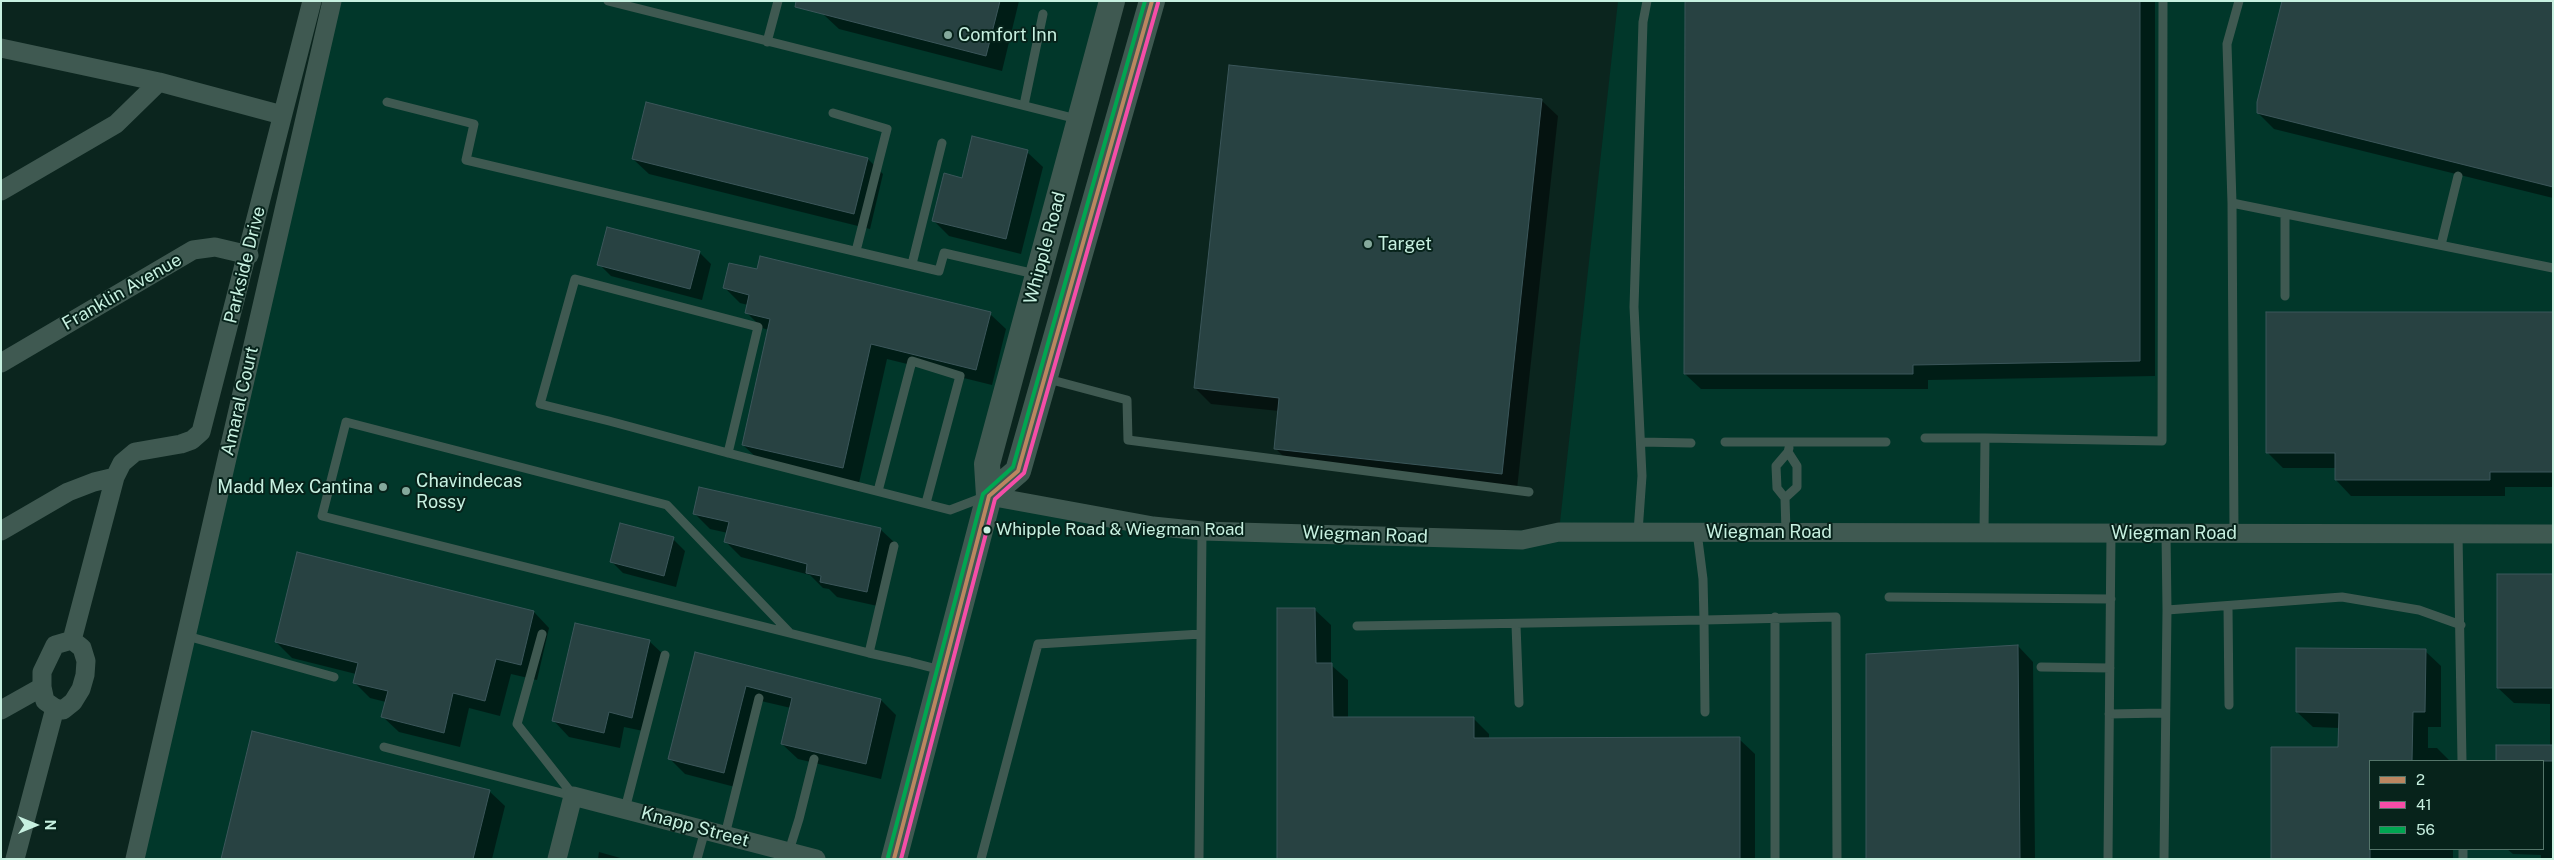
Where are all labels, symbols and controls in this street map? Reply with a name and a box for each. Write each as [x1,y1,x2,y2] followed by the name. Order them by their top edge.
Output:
[958,24,1057,46] place label: Comfort Inn
[942,29,954,41] marker: Comfort Inn
[1020,189,1070,307] street label: Whipple Road
[220,204,270,326] street label: Parkside Drive
[1378,233,1432,255] place label: Target
[1362,238,1374,250] marker: Target
[58,249,186,335] street label: Franklin Avenue
[217,344,263,458] street label: Amaral Court
[416,470,522,512] place label: Chavindecas Rossy
[217,476,373,498] place label: Madd Mex Cantina
[377,481,389,493] marker: Madd Mex Cantina
[400,485,412,497] marker: Chavindecas Rossy
[996,520,1244,540] place label: Whipple Road & Wiegman Road
[1706,521,1832,543] street label: Wiegman Road
[1302,522,1428,548] street label: Wiegman Road
[2111,522,2237,544] street label: Wiegman Road
[982,525,992,535] marker: Whipple Road & Wiegman Road
[2369,760,2544,850] legend
[2416,771,2425,788] text: 2
[2416,796,2432,813] text: 41
[10,800,60,850] north arrow
[639,802,751,852] street label: Knapp Street
[42,820,58,830] text: N
[2416,821,2435,838] text: 56

